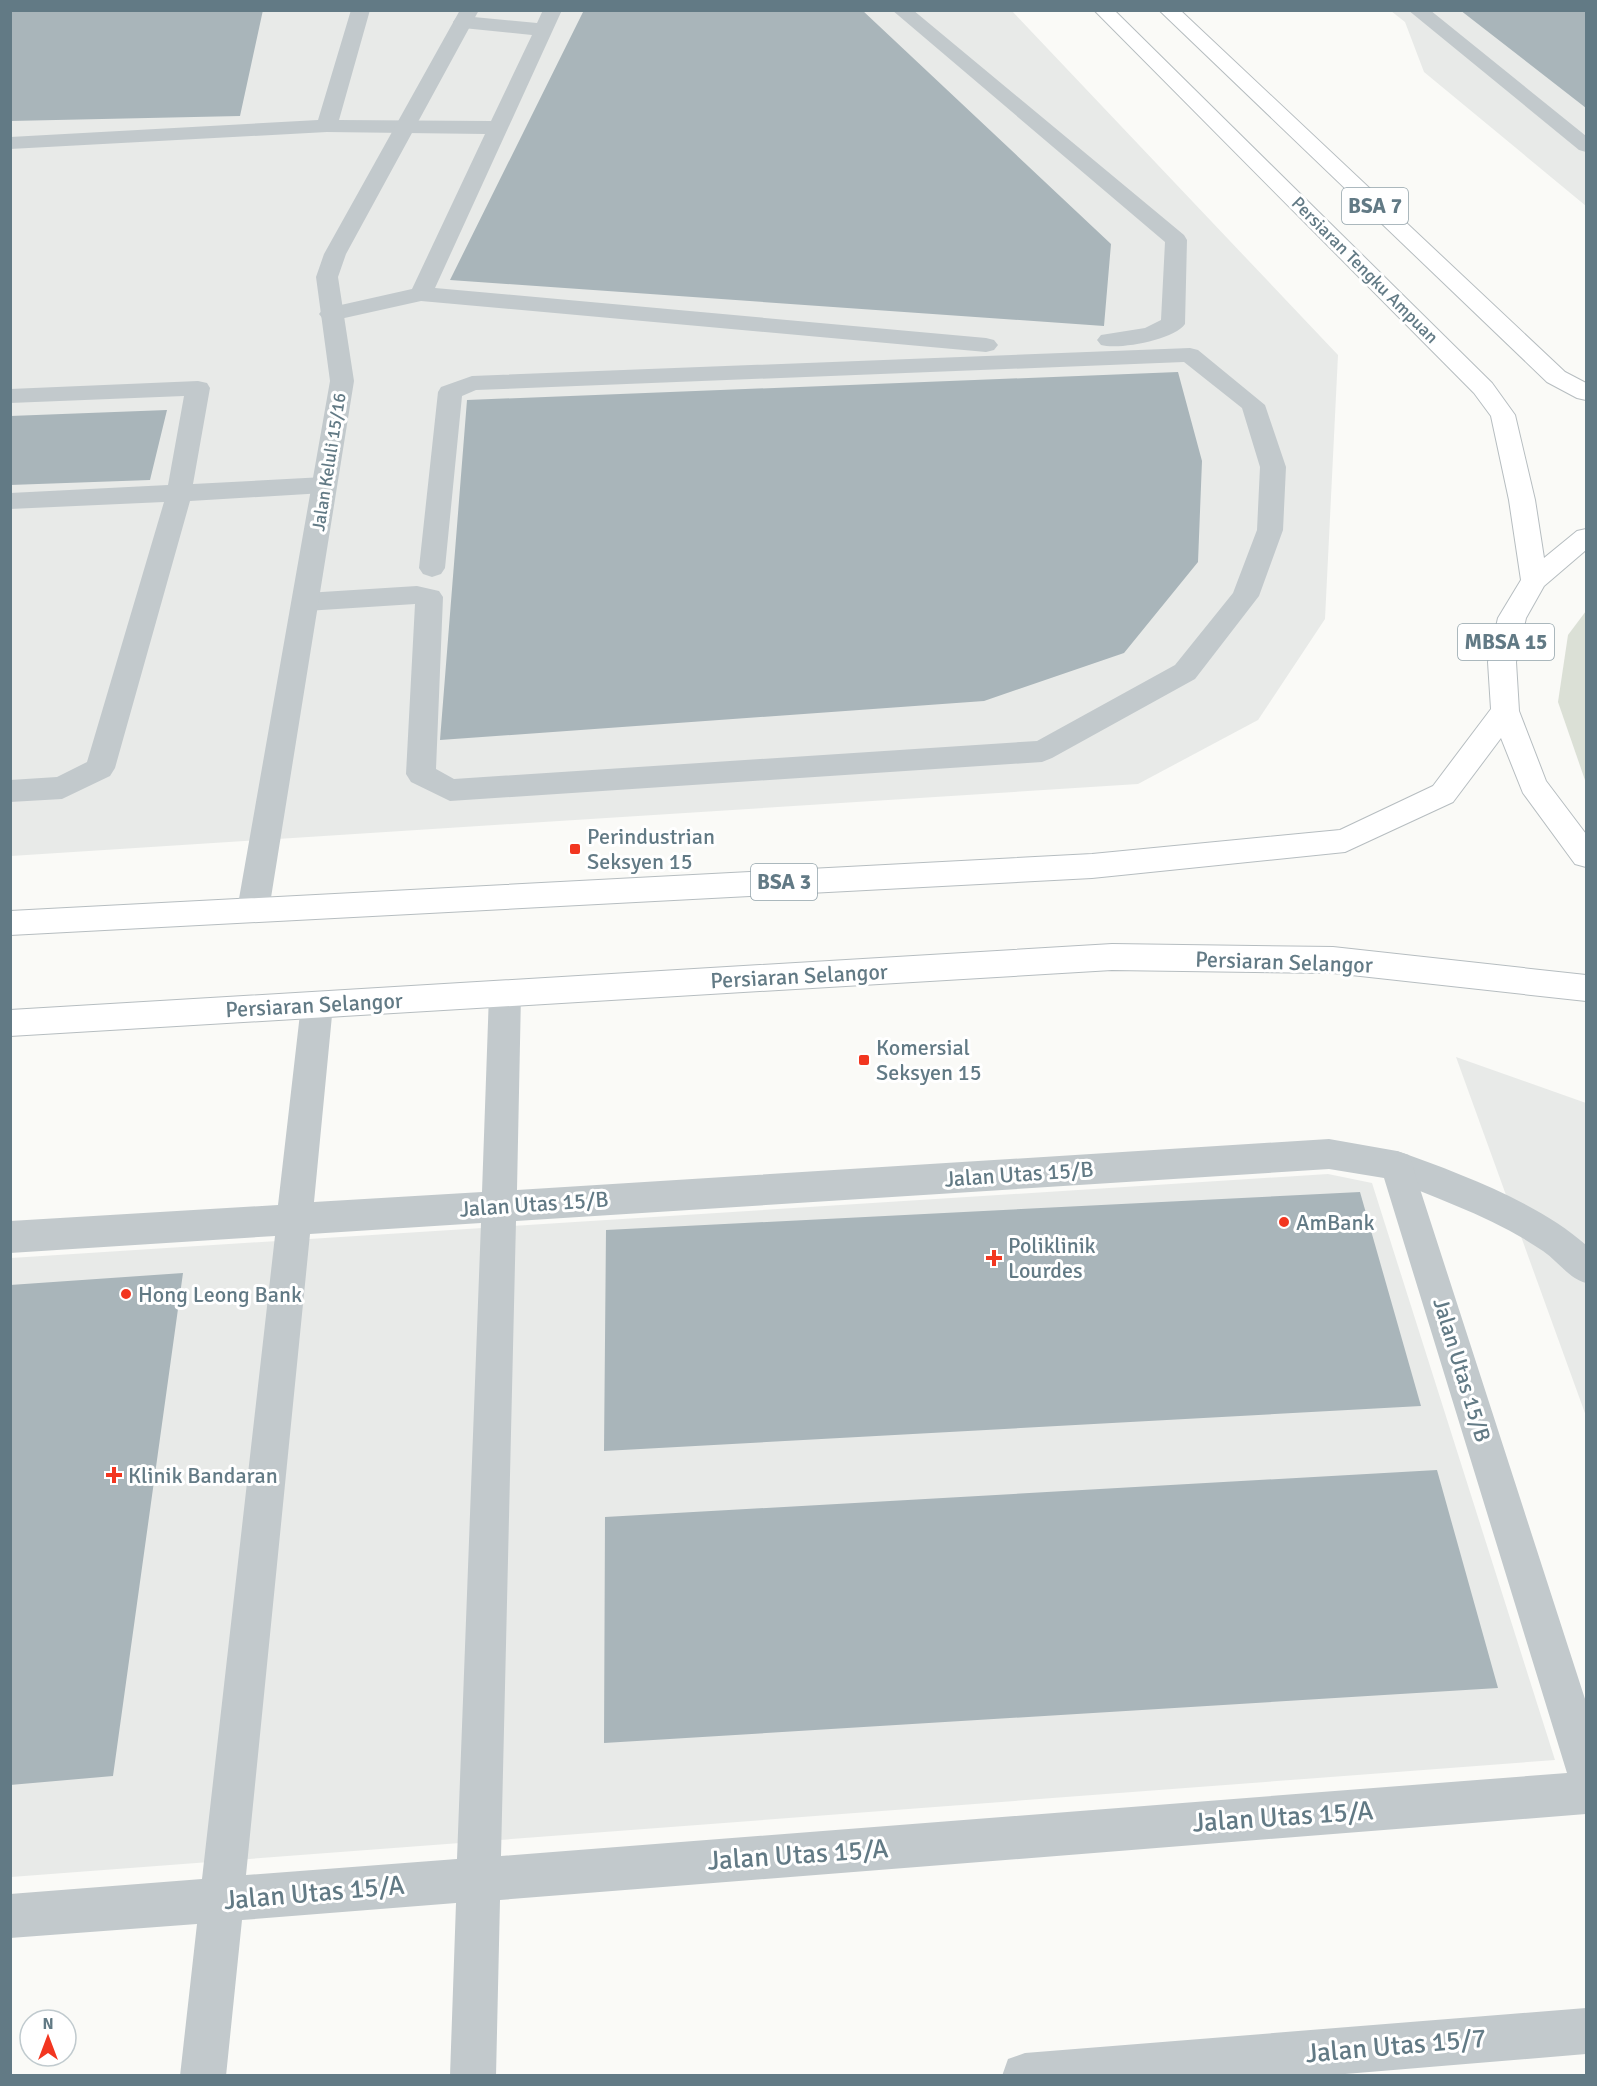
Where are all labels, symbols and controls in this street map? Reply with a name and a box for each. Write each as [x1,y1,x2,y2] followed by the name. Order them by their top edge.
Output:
[1342,188,1408,224] road number: BSA 7
[1287,192,1443,348] street label: Persiaran Tengku Ampuan
[307,391,351,533] street label: Jalan Keluli 15/16
[1458,624,1554,660] road number: MBSA 15
[587,823,715,875] place label: Perindustrian Seksyen 15
[568,842,582,856] marker: Perindustrian Seksyen 15
[751,864,817,900] road number: BSA 3
[1195,945,1373,979] street label: Persiaran Selangor
[710,958,888,994] street label: Persiaran Selangor
[225,987,403,1023] street label: Persiaran Selangor
[876,1034,982,1086] place label: Komersial Seksyen 15
[857,1053,871,1067] marker: Komersial Seksyen 15
[944,1155,1094,1193] street label: Jalan Utas 15/B
[459,1185,609,1223] street label: Jalan Utas 15/B
[1296,1209,1375,1236] place label: AmBank
[1277,1215,1291,1229] marker: AmBank
[1008,1232,1096,1284] place label: Poliklinik Lourdes
[985,1249,1003,1267] marker: Poliklinik Lourdes
[138,1281,302,1308] place label: Hong Leong Bank
[119,1287,133,1301] marker: Hong Leong Bank
[1427,1295,1497,1445] street label: Jalan Utas 15/B
[128,1462,278,1489] place label: Klinik Bandaran
[105,1466,123,1484] marker: Klinik Bandaran
[1191,1794,1375,1840] street label: Jalan Utas 15/A
[706,1832,890,1878] street label: Jalan Utas 15/A
[222,1869,406,1917] street label: Jalan Utas 15/A
[18,2008,78,2068] north arrow
[42,2014,54,2034] text: N
[1304,2022,1488,2070] street label: Jalan Utas 15/7

